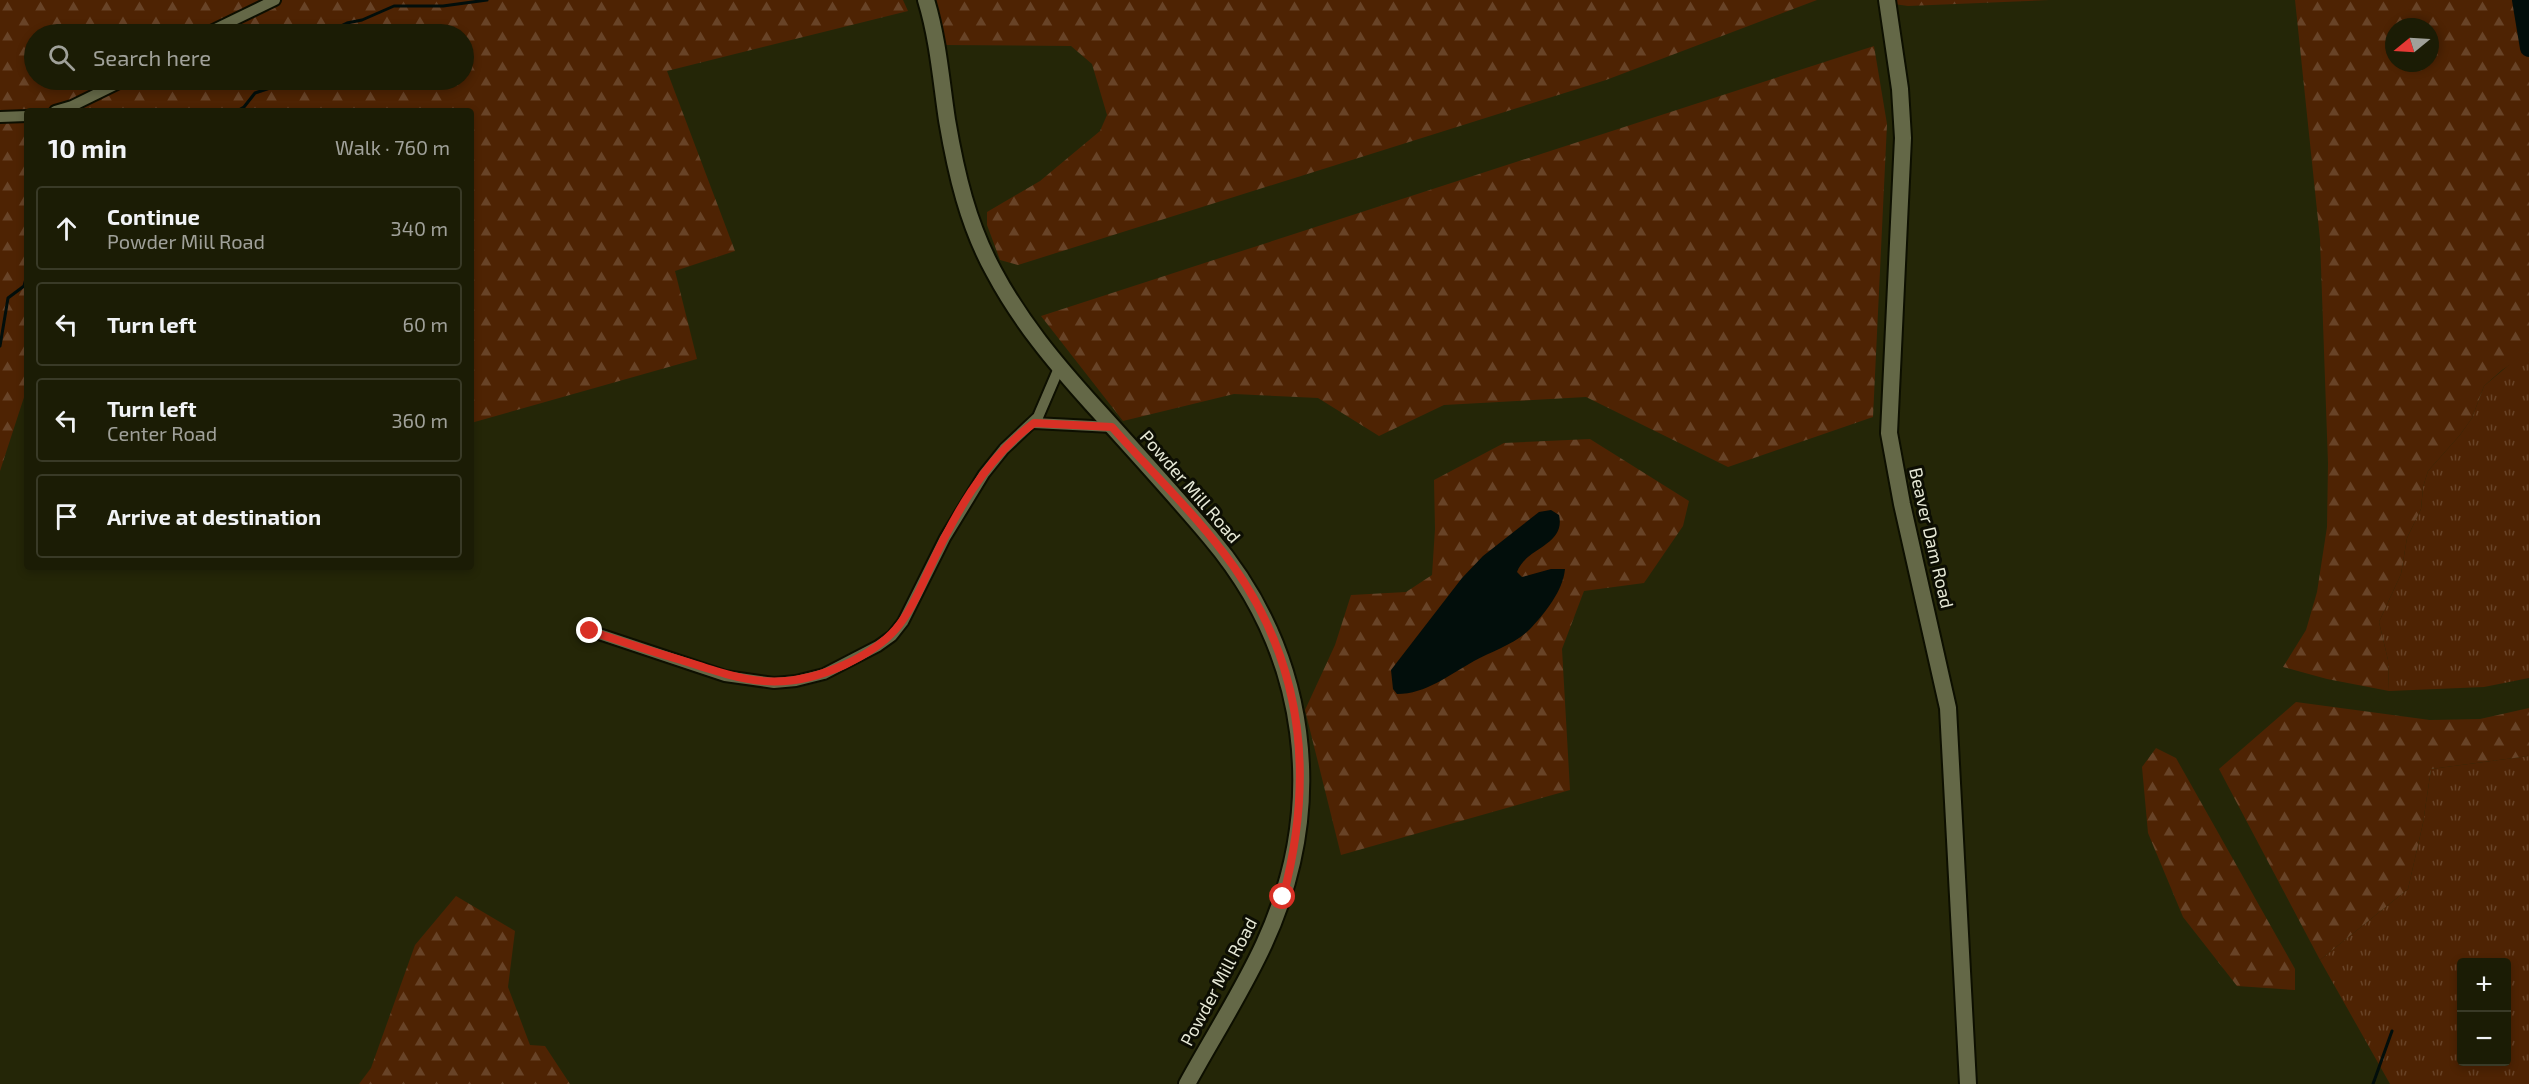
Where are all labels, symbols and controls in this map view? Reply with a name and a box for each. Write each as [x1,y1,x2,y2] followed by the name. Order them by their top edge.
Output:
[2385,18,2439,72] north arrow
[24,24,474,90] search box
[45,41,78,74] icon: search
[93,44,211,70] text: Search here
[48,132,127,163] text: 10 min
[335,135,450,159] text: Walk · 760 m
[107,203,200,229] text: Continue
[50,212,83,245] icon: ahead
[391,216,448,240] text: 340 m
[107,229,265,253] text: Powder Mill Road
[50,308,83,341] icon: left
[107,311,196,337] text: Turn left
[403,312,448,336] text: 60 m
[107,395,196,421] text: Turn left
[50,404,83,437] icon: left
[391,408,448,432] text: 360 m
[107,421,217,445] text: Center Road
[1136,425,1246,547] street label: Powder Mill Road
[1905,465,1959,610] street label: Beaver Dam Road
[50,500,83,533] icon: arrive
[107,503,321,529] text: Arrive at destination
[576,617,602,643] route end
[1269,883,1295,909] route start
[1175,914,1261,1050] street label: Powder Mill Road
[2457,958,2511,1066] map controls
[2457,958,2511,1012] button: +
[2457,1012,2511,1066] button: −

